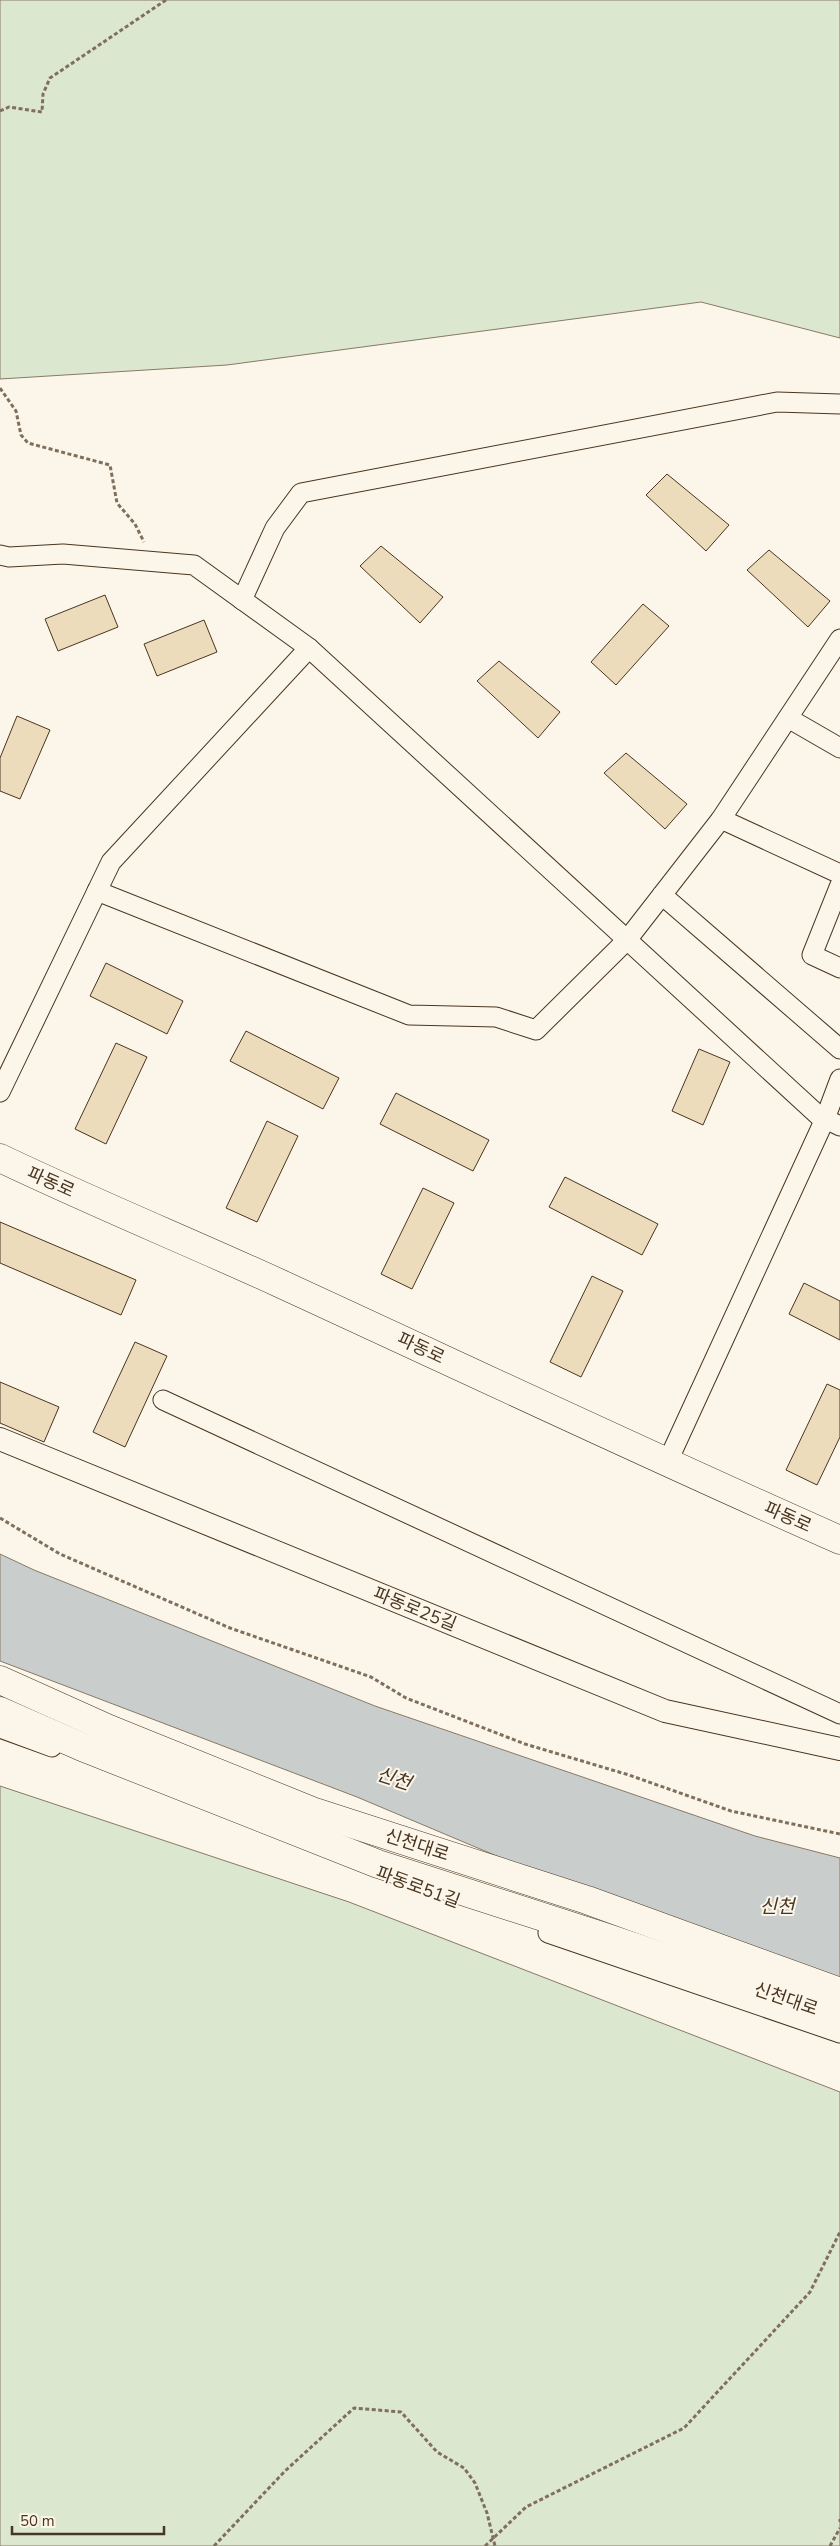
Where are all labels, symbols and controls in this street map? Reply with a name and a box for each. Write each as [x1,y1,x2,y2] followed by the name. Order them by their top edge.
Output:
[23,1161,79,1203] street label: 파동로
[393,1327,449,1369] street label: 파동로
[760,1496,816,1538] street label: 파동로
[370,1581,460,1637] street label: 파동로25길
[373,1761,416,1797] water label: 신천
[382,1823,452,1867] street label: 신천대로
[373,1861,463,1913] street label: 파동로51길
[760,1894,796,1920] water label: 신천
[751,1977,821,2021] street label: 신천대로
[12,2504,165,2536] scale bar
[20,2511,55,2531] text: 50 m

